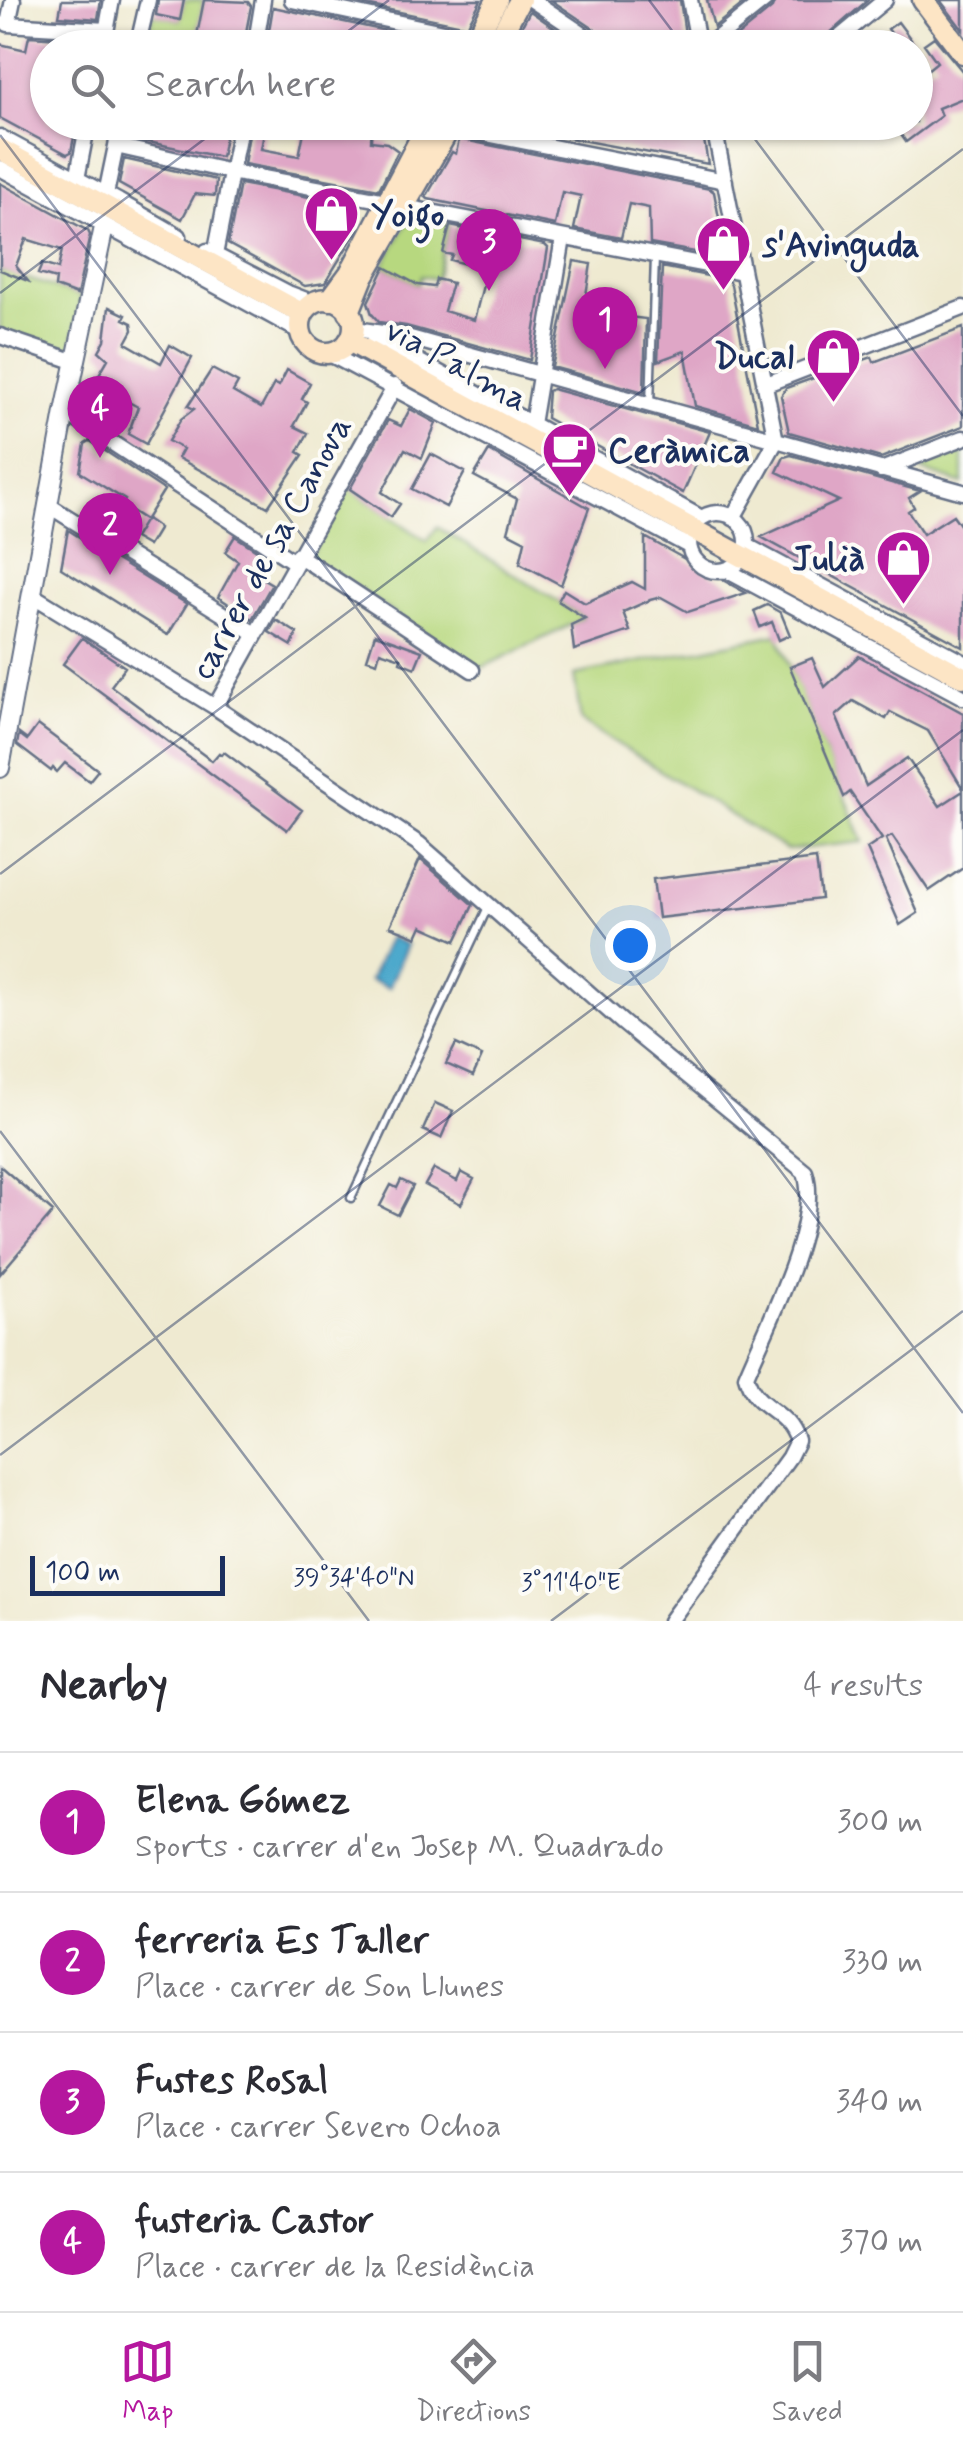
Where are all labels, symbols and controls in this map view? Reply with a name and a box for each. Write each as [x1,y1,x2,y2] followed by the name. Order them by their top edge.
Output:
[30,30,933,140] search box
[65,58,120,113] icon: search
[145,61,336,110] text: Search here
[302,184,362,263] shop icon: Yoigo
[371,193,444,244] place label: Yoigo
[456,208,522,291] pin: 3
[693,214,753,293] shop icon: s'Avinguda
[761,223,920,273] place label: s'Avinguda
[572,286,638,369] pin: 1
[376,307,536,423] street label: via Palma
[803,326,863,405] shop icon: Ducal
[714,335,794,381] place label: Ducal
[68,376,132,458] pin: 4
[180,408,363,688] street label: carrer de sa Canova
[539,420,599,499] cafe icon: Ceràmica
[608,429,750,475] place label: Ceràmica
[78,492,142,575] pin: 2
[874,528,934,607] shop icon: Julià
[792,537,865,583] place label: Julià
[605,920,656,971] your location
[30,1551,225,1596] scale bar
[45,1555,120,1592] text: 100 m
[293,1562,415,1595] text: 39°34'40"N
[521,1567,621,1600] text: 3°11'40"E
[40,1659,168,1714] text: Nearby
[803,1665,923,1707] text: 4 results
[135,1777,350,1826] text: Elena Gómez
[65,1801,80,1843] text: 1
[837,1801,923,1843] text: 300 m
[135,1826,664,1868] text: Sports · carrer d'en Josep M. Quadrado
[135,1917,429,1966] text: ferreria Es Taller
[65,1941,80,1983] text: 2
[842,1941,923,1983] text: 330 m
[135,1966,504,2008] text: Place · carrer de Son Llunes
[135,2057,328,2106] text: Fustes Rosal
[65,2081,80,2123] text: 3
[836,2081,923,2123] text: 340 m
[135,2106,501,2148] text: Place · carrer Severo Ochoa
[135,2197,374,2246] text: fusteria Castor
[63,2221,82,2263] text: 4
[839,2221,923,2263] text: 370 m
[135,2246,535,2288] text: Place · carrer de la Residència
[120,2334,175,2431] tab: Map
[416,2334,531,2431] tab: Directions
[772,2334,843,2431] tab: Saved

